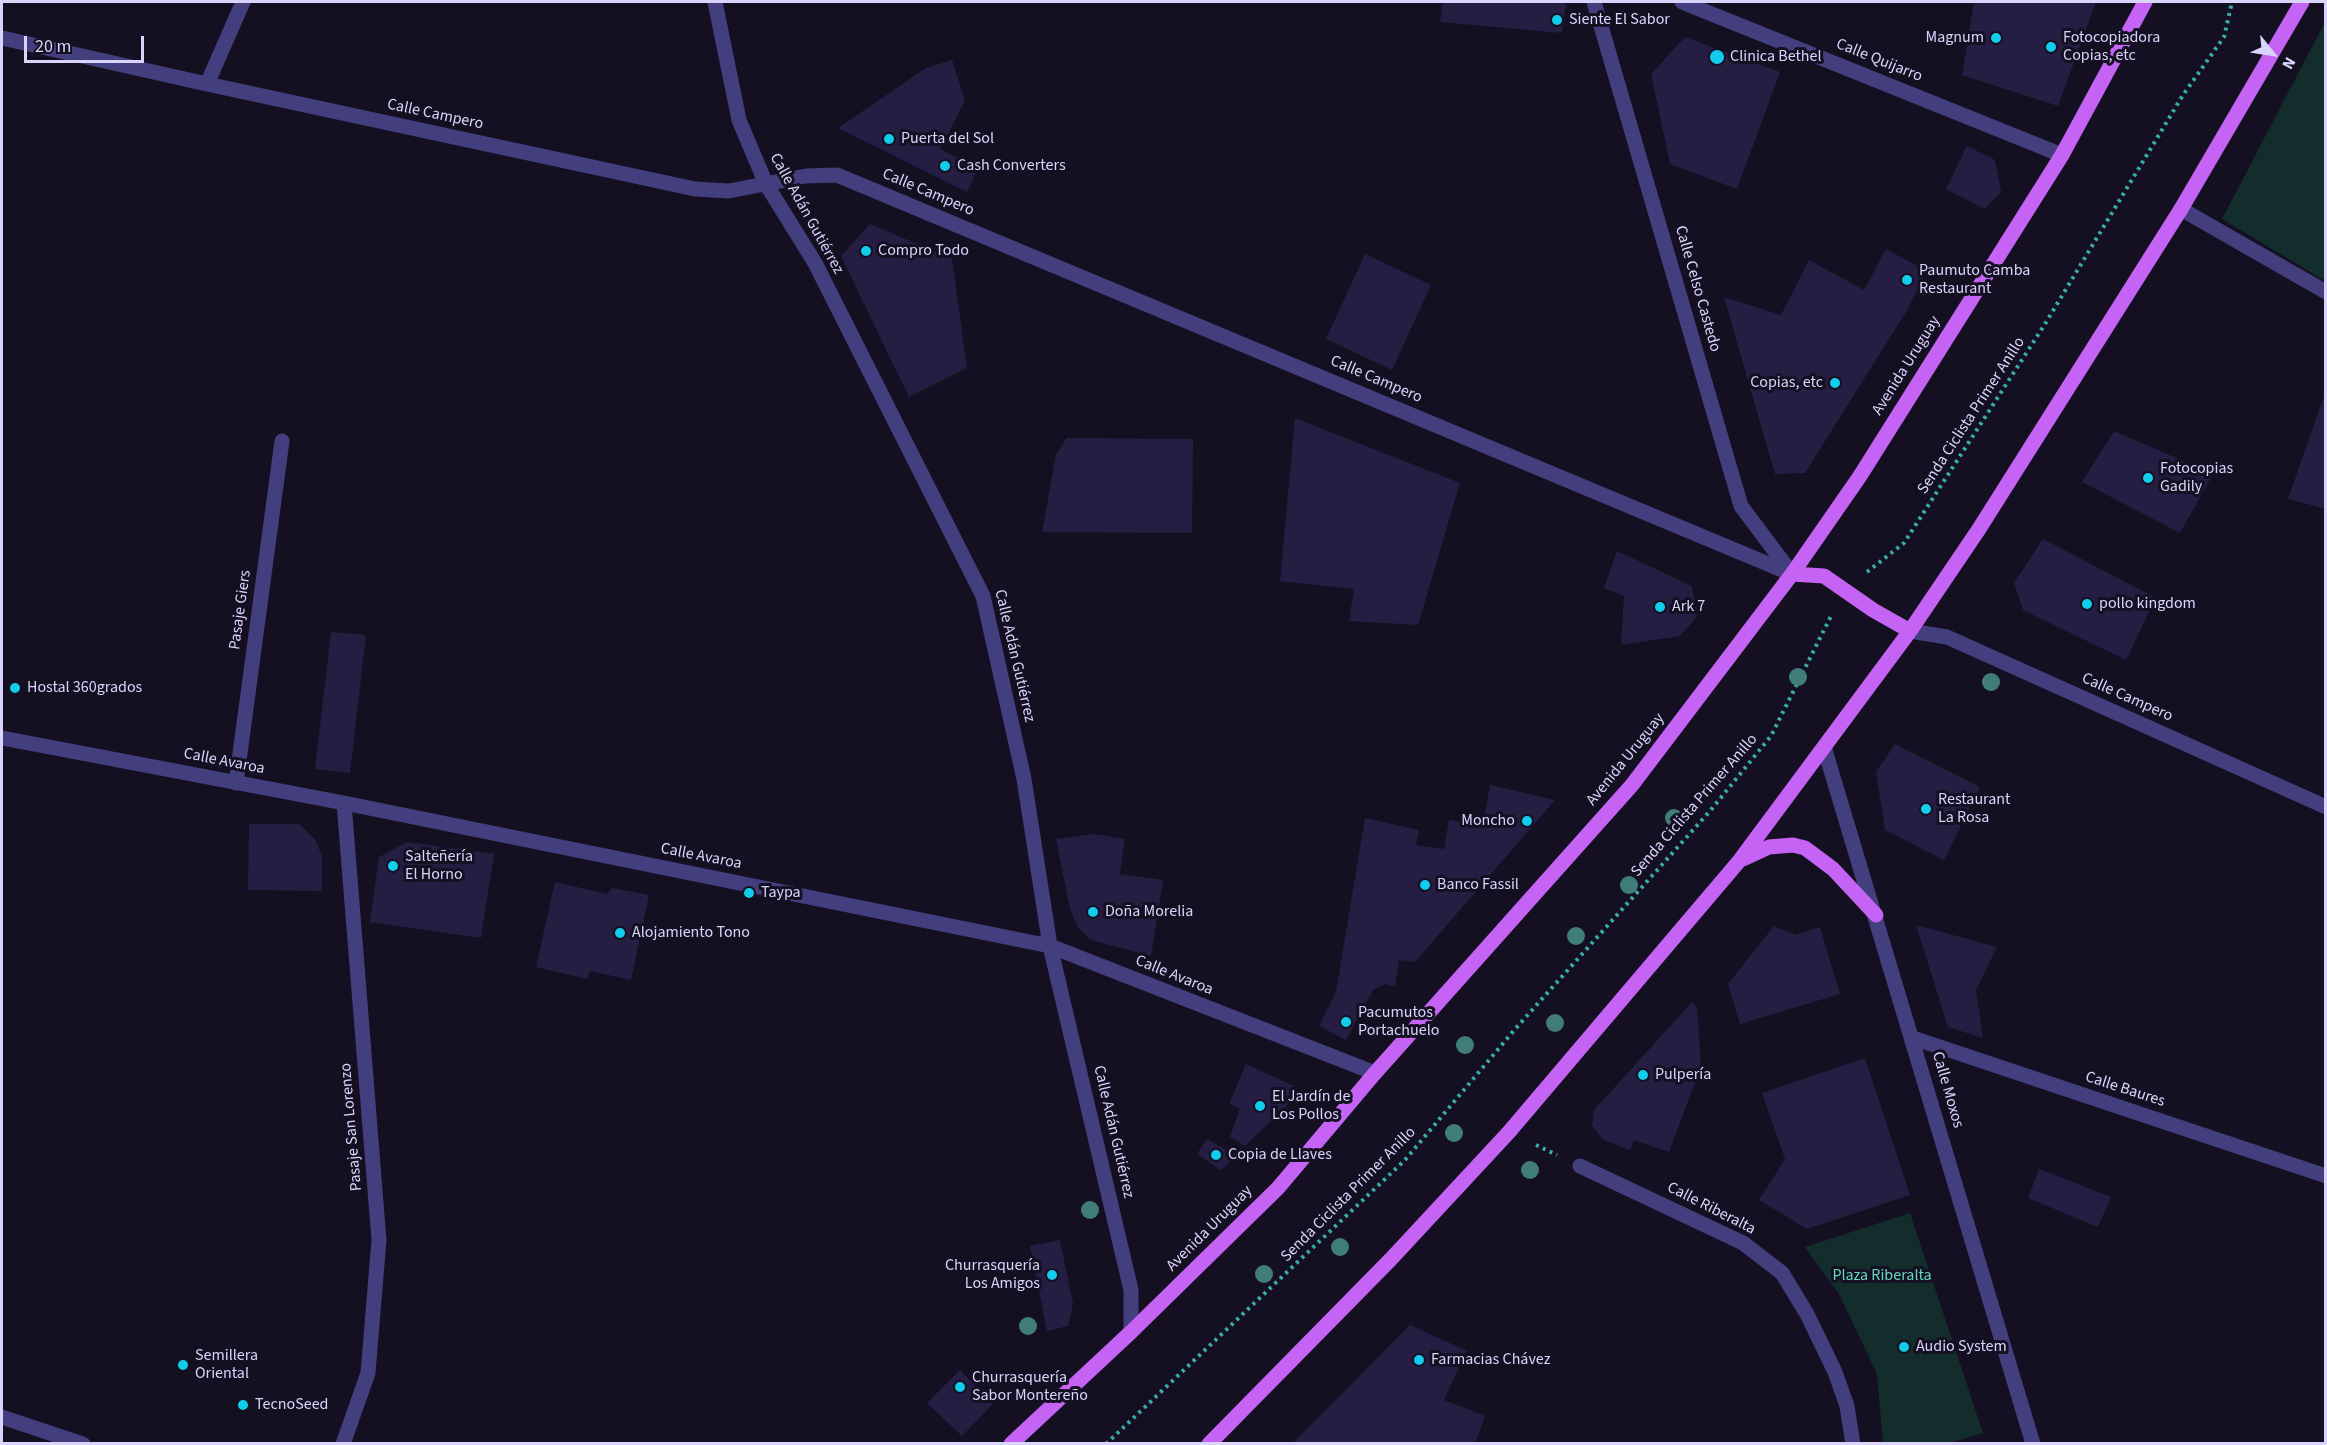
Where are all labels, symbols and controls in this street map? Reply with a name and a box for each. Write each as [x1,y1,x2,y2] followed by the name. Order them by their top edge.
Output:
[1569,10,1670,30] place label: Siente El Sabor
[1550,13,1564,27] marker: Siente El Sabor
[27,24,147,62] scale bar
[2243,24,2303,84] north arrow
[1926,28,1984,48] place label: Magnum
[2063,28,2160,66] place label: Fotocopiadora Copias, etc
[1989,31,2003,45] marker: Magnum
[35,34,71,59] text: 20 m
[1833,35,1925,87] street label: Calle Quijarro
[2044,40,2058,54] marker: Fotocopiadora Copias, etc
[1730,47,1822,67] place label: Clinica Bethel
[1708,48,1726,66] marker: Clinica Bethel
[2276,53,2301,73] text: N
[385,95,485,135] street label: Calle Campero
[901,129,994,149] place label: Puerta del Sol
[882,132,896,146] marker: Puerta del Sol
[765,150,847,278] street label: Calle Adán Gutiérrez
[957,156,1066,176] place label: Cash Converters
[938,159,952,173] marker: Cash Converters
[879,165,977,221] street label: Calle Campero
[1670,224,1724,354] street label: Calle Celso Castedo
[878,241,969,261] place label: Compro Todo
[859,244,873,258] marker: Compro Todo
[1919,261,2030,299] place label: Paumuto Camba Restaurant
[1900,273,1914,287] marker: Paumuto Camba Restaurant
[1869,313,1945,419] street label: Avenida Uruguay
[1914,334,2030,498] street label: Senda Ciclista Primer Anillo
[1327,352,1425,408] street label: Calle Campero
[1750,373,1823,393] place label: Copias, etc
[1828,376,1842,390] marker: Copias, etc
[2160,459,2233,497] place label: Fotocopias Gadily
[2141,471,2155,485] marker: Fotocopias Gadily
[226,569,256,651] street label: Pasaje Giers
[989,588,1039,724] street label: Calle Adán Gutiérrez
[2099,594,2196,614] place label: pollo kingdom
[1672,597,1705,617] place label: Ark 7
[2080,597,2094,611] marker: pollo kingdom
[1653,600,1667,614] marker: Ark 7
[2078,669,2176,727] street label: Calle Campero
[27,678,142,698] place label: Hostal 360grados
[8,681,22,695] marker: Hostal 360grados
[1583,710,1669,810] street label: Avenida Uruguay
[1628,731,1762,881] street label: Senda Ciclista Primer Anillo
[182,745,266,779] street label: Calle Avaroa
[1938,790,2010,828] place label: Restaurant La Rosa
[1919,802,1933,816] marker: Restaurant La Rosa
[1461,811,1515,831] place label: Moncho
[1520,814,1534,828] marker: Moncho
[659,840,743,874] street label: Calle Avaroa
[405,847,473,885] place label: Salteñería El Horno
[386,859,400,873] marker: Salteñería El Horno
[1437,875,1519,895] place label: Banco Fassil
[1418,878,1432,892] marker: Banco Fassil
[761,883,801,903] place label: Taypa
[742,886,756,900] marker: Taypa
[1105,902,1193,922] place label: Doña Morelia
[1086,905,1100,919] marker: Doña Morelia
[632,923,750,943] place label: Alojamiento Tono
[613,926,627,940] marker: Alojamiento Tono
[1132,952,1216,1000] street label: Calle Avaroa
[1358,1003,1439,1041] place label: Pacumutos Portachuelo
[1339,1015,1353,1029] marker: Pacumutos Portachuelo
[1927,1050,1967,1130] street label: Calle Moxos
[337,1062,367,1192] street label: Pasaje San Lorenzo
[1088,1064,1138,1200] street label: Calle Adán Gutiérrez
[1655,1065,1711,1085] place label: Pulpería
[1636,1068,1650,1082] marker: Pulpería
[2083,1068,2167,1112] street label: Calle Baures
[1272,1087,1350,1125] place label: El Jardín de Los Pollos
[1253,1099,1267,1113] marker: El Jardín de Los Pollos
[1277,1123,1421,1267] street label: Senda Ciclista Primer Anillo
[1228,1145,1332,1165] place label: Copia de Llaves
[1209,1148,1223,1162] marker: Copia de Llaves
[1664,1178,1758,1240] street label: Calle Riberalta
[1163,1182,1257,1276] street label: Avenida Uruguay
[945,1256,1040,1294] place label: Churrasquería Los Amigos
[1832,1266,1932,1286] park label: Plaza Riberalta
[1045,1268,1059,1282] marker: Churrasquería Los Amigos
[1916,1337,2007,1357] place label: Audio System
[1897,1340,1911,1354] marker: Audio System
[195,1346,258,1384] place label: Semillera Oriental
[1431,1350,1551,1370] place label: Farmacias Chávez
[1412,1353,1426,1367] marker: Farmacias Chávez
[176,1358,190,1372] marker: Semillera Oriental
[972,1368,1088,1406] place label: Churrasquería Sabor Montereño
[953,1380,967,1394] marker: Churrasquería Sabor Montereño
[255,1395,328,1415] place label: TecnoSeed
[236,1398,250,1412] marker: TecnoSeed

